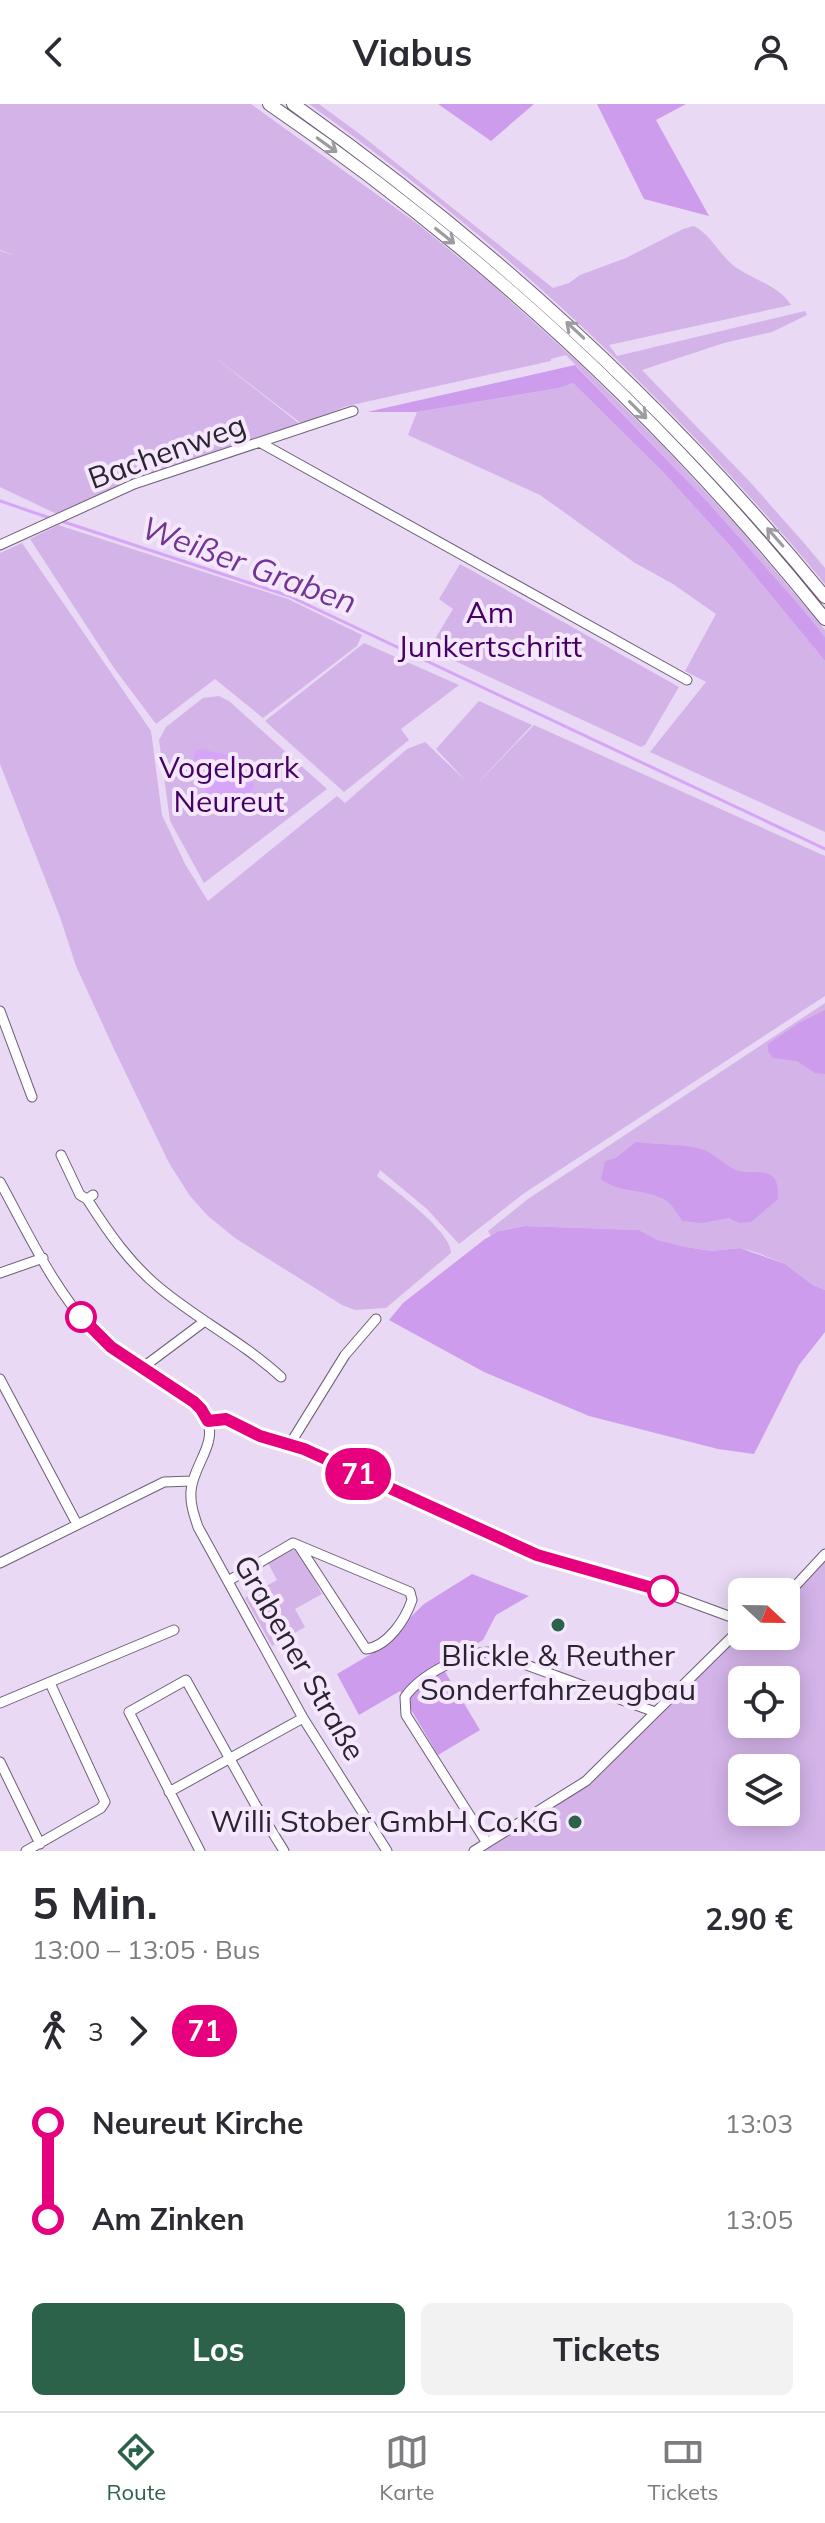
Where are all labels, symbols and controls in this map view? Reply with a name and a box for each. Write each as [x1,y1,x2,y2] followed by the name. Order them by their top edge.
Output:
[32,30,76,74] icon: back
[353,30,472,75] text: Viabus
[749,30,793,74] icon: person
[316,137,337,154] one-way arrow
[434,228,455,245] one-way arrow
[565,320,585,339] one-way arrow
[628,401,648,420] one-way arrow
[83,405,251,497] street label: Bachenweg
[136,507,362,621] water label: Weißer Graben
[766,527,784,547] one-way arrow
[398,593,582,665] park label: Am Junkertschritt
[159,748,300,820] park label: Vogelpark Neureut
[66,1302,96,1332] unlabelled marker
[322,1448,394,1500] line badge: 71
[341,1456,375,1491] text: 71
[226,1548,374,1767] street label: Grabener Straße
[648,1576,678,1606] unlabelled marker
[728,1578,800,1650] north arrow
[728,1578,800,1826] map controls
[549,1616,567,1634] marker: Blickle & Reuther Sonderfahrzeugbau
[420,1636,696,1708] place label: Blickle & Reuther Sonderfahrzeugbau
[728,1666,800,1738] button: locate
[728,1754,800,1826] button: layers
[210,1802,559,1840] place label: Willi Stober GmbH Co.KG
[566,1813,584,1831] marker: Willi Stober GmbH Co.KG
[32,1875,158,1930] text: 5 Min.
[705,1900,793,1938] text: 2.90 €
[32,1933,261,1966] text: 13:00 – 13:05 · Bus
[32,2009,76,2053] icon: walk
[116,2009,160,2053] icon: forward
[188,2013,221,2048] text: 71
[88,2015,104,2048] text: 3
[92,2104,303,2142] text: Neureut Kirche
[725,2107,793,2140] text: 13:03
[92,2200,245,2238] text: Am Zinken
[725,2203,793,2236] text: 13:05
[32,2303,405,2395] button: Los
[421,2303,793,2395] button: Tickets
[106,2430,166,2506] tab: Route
[379,2430,435,2506] tab: Karte
[647,2430,719,2506] tab: Tickets

